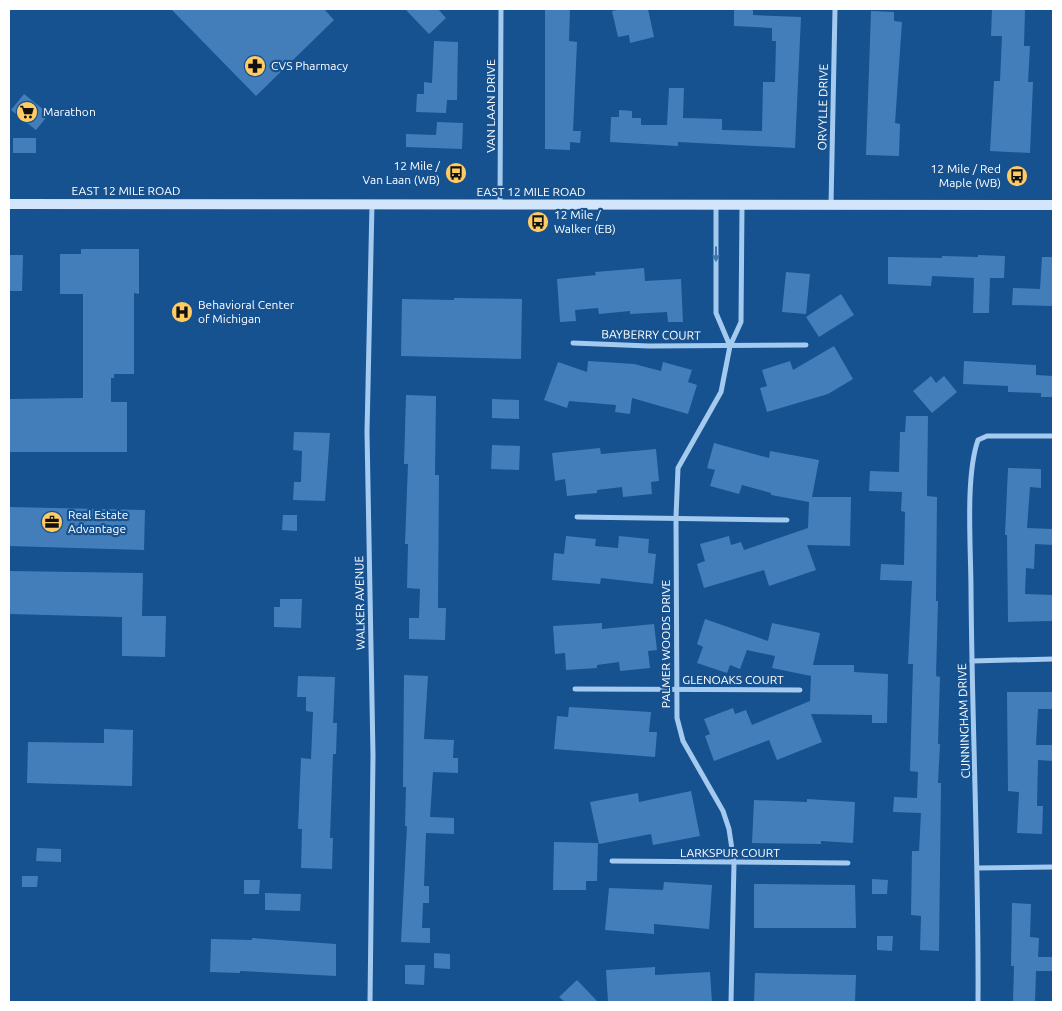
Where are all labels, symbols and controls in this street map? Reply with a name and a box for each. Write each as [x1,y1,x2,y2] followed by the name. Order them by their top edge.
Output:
[243,54,267,78] pharmacy icon: CVS Pharmacy
[271,59,348,72] place label: CVS Pharmacy
[484,59,497,153] street label: VAN LAAN DRIVE
[815,63,830,151] street label: ORVYLLE DRIVE
[15,100,39,124] supermarket icon: Marathon
[43,105,96,118] place label: Marathon
[363,159,441,187] place label: 12 Mile / Van Laan (WB)
[444,161,468,185] bus stop icon: 12 Mile / Van Laan (WB)
[931,162,1001,190] place label: 12 Mile / Red Maple (WB)
[1005,164,1029,188] bus stop icon: 12 Mile / Red Maple (WB)
[72,184,180,197] street label: EAST 12 MILE ROAD
[477,185,585,198] street label: EAST 12 MILE ROAD
[554,208,616,236] place label: 12 Mile / Walker (EB)
[526,210,550,234] bus stop icon: 12 Mile / Walker (EB)
[712,246,720,262] one-way arrow
[198,298,295,325] place label: Behavioral Center of Michigan
[170,300,194,324] hospital icon: Behavioral Center of Michigan
[601,327,701,342] street label: BAYBERRY COURT
[68,508,128,535] place label: Real Estate Advantage
[40,510,64,534] office icon: Real Estate Advantage
[352,556,367,650] street label: WALKER AVENUE
[659,579,672,708] street label: PALMER WOODS DRIVE
[955,663,972,779] street label: CUNNINGHAM DRIVE
[682,673,784,686] street label: GLENOAKS COURT
[680,846,780,859] street label: LARKSPUR COURT

